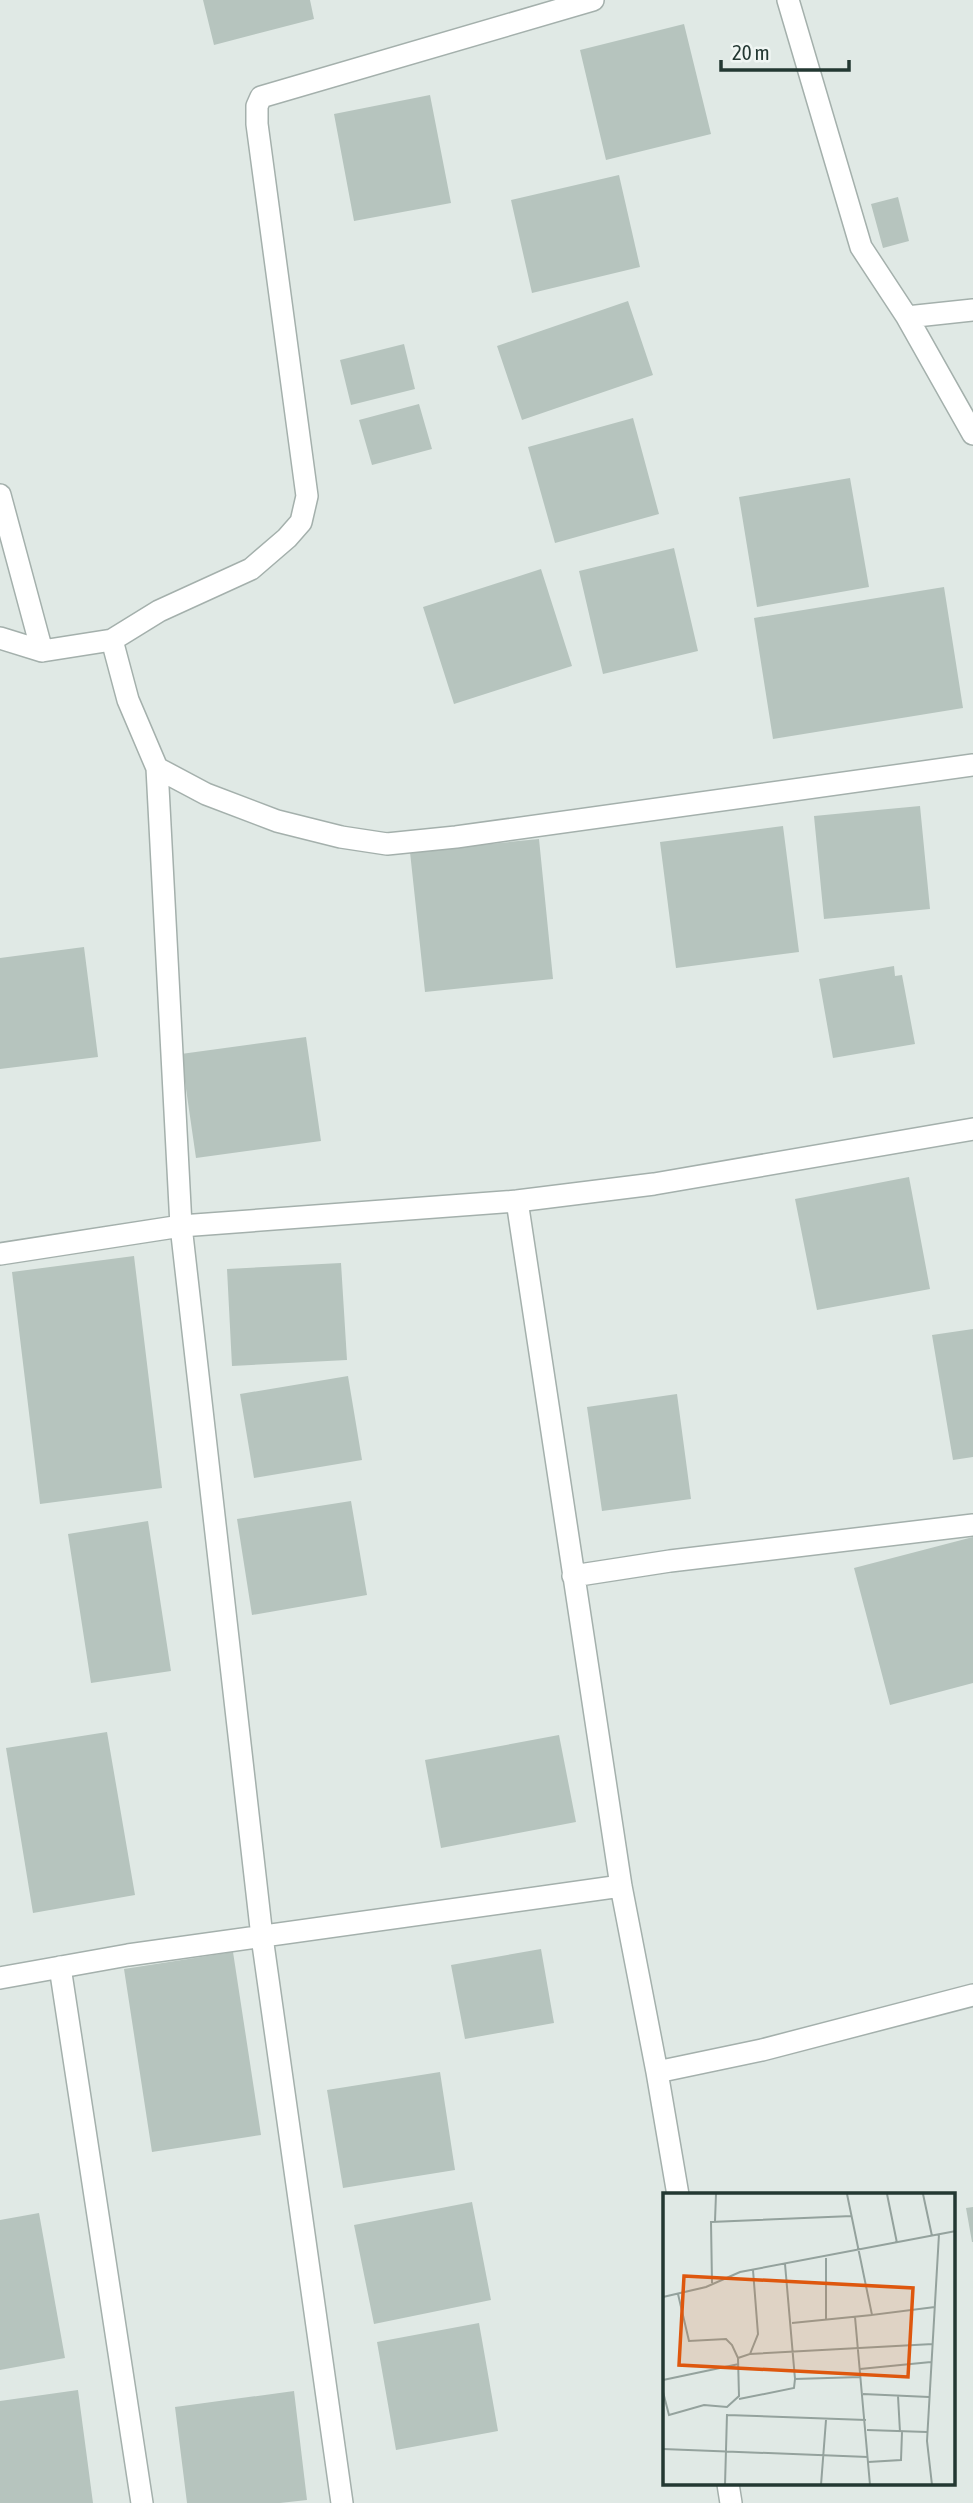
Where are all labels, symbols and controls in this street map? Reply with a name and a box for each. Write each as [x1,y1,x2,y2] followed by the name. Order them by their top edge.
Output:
[721,28,849,72] scale bar
[732,40,770,64] text: 20 m
[663,2193,956,2486] inset map

